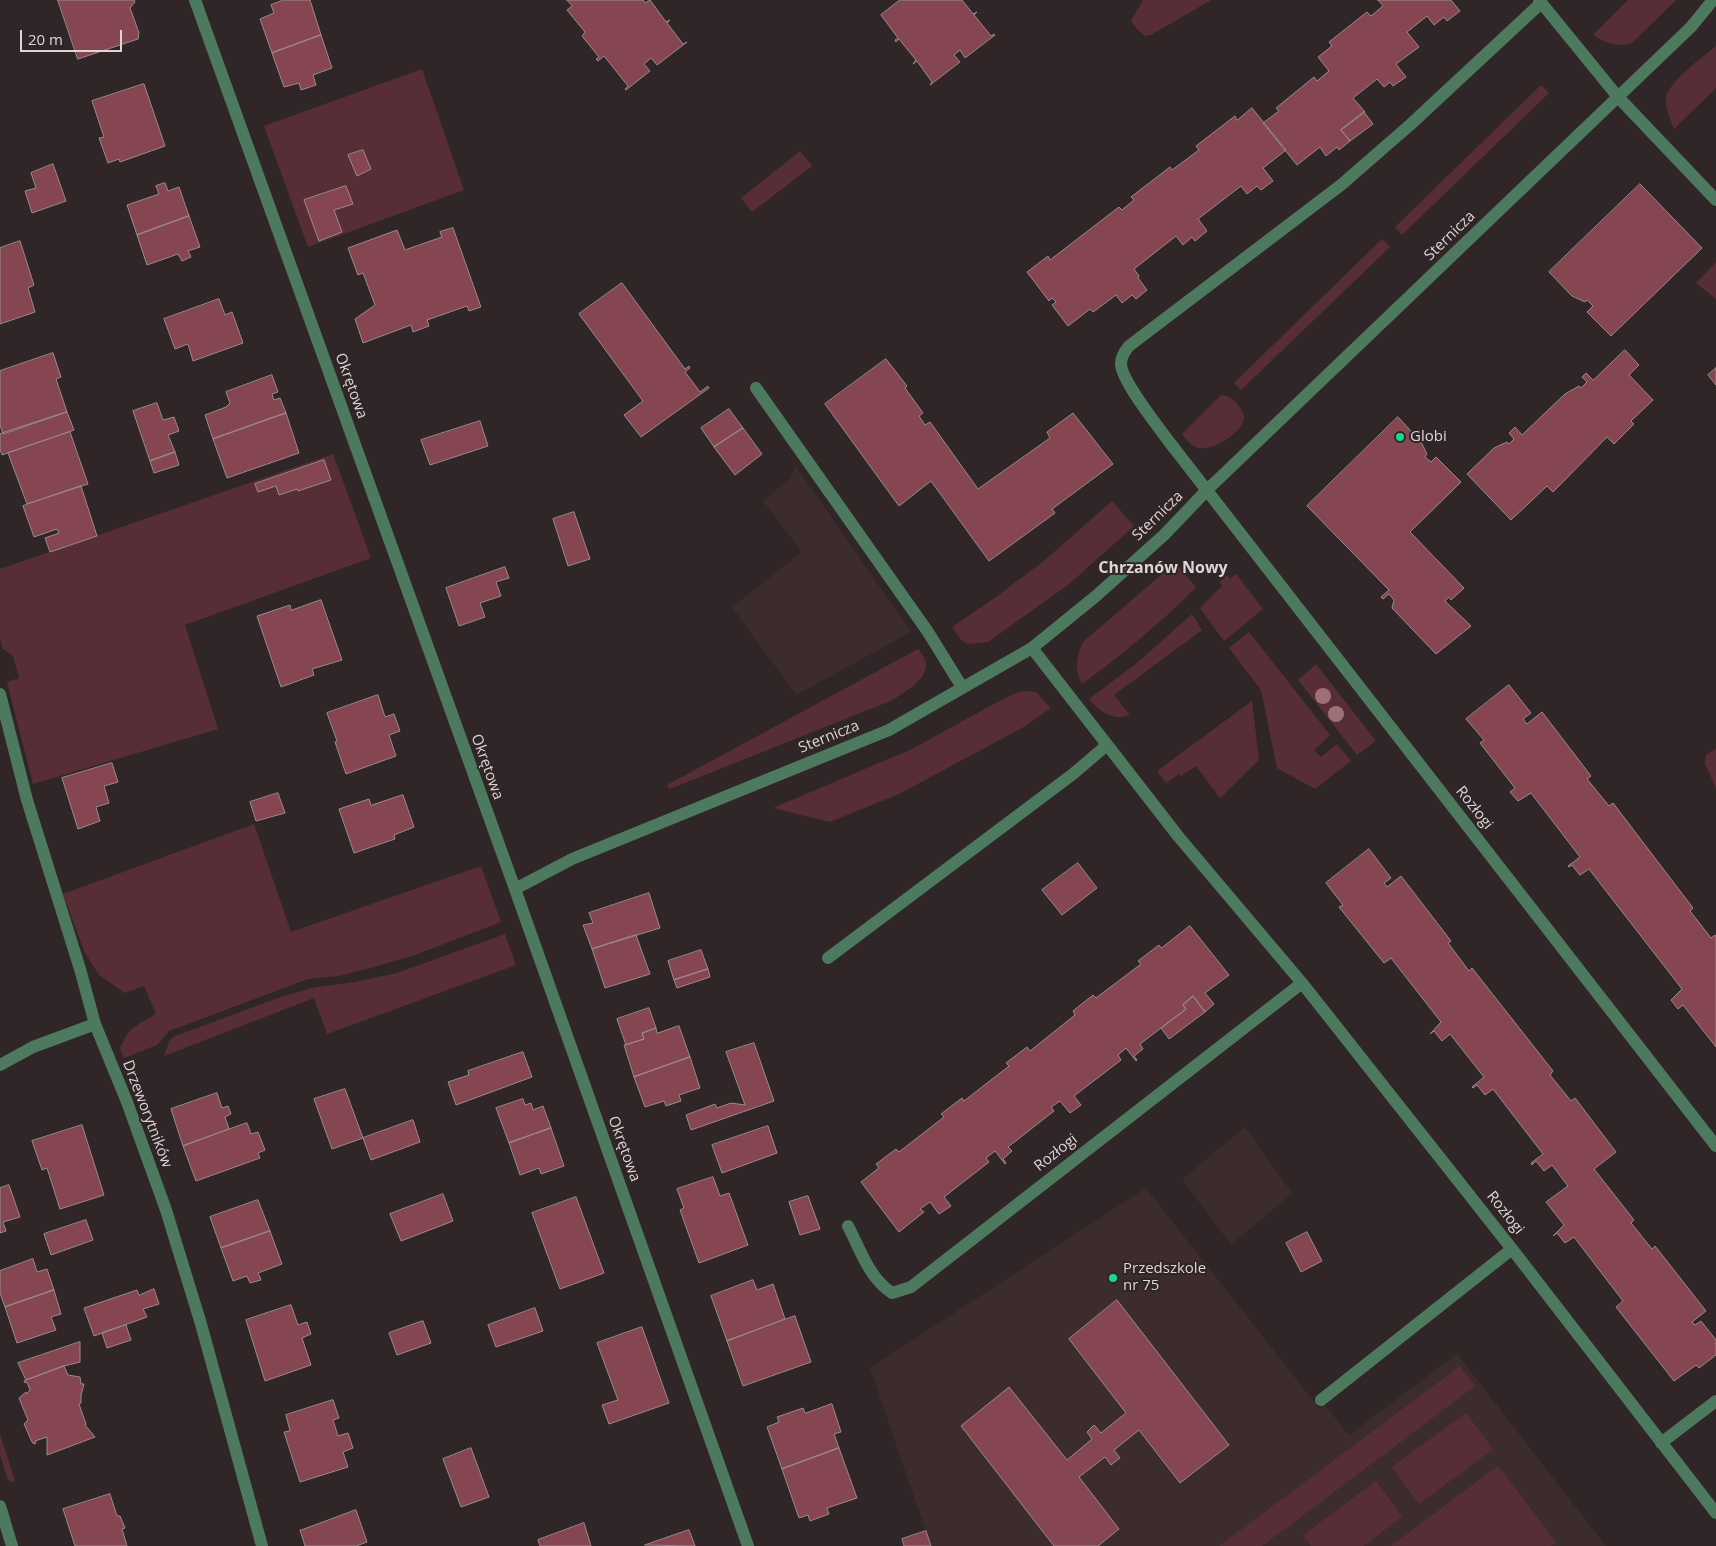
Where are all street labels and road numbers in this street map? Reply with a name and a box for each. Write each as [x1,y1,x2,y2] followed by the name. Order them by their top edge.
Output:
[1421,207,1479,265] street label: Sternicza
[331,351,371,421] street label: Okrętowa
[1129,487,1187,545] street label: Sternicza
[796,717,862,757] street label: Sternicza
[467,732,507,802] street label: Okrętowa
[1451,783,1497,833] street label: Rozłogi
[118,1058,176,1170] street label: Drzeworytników
[604,1114,644,1184] street label: Okrętowa
[1031,1130,1081,1176] street label: Rozłogi
[1482,1188,1528,1238] street label: Rozłogi

